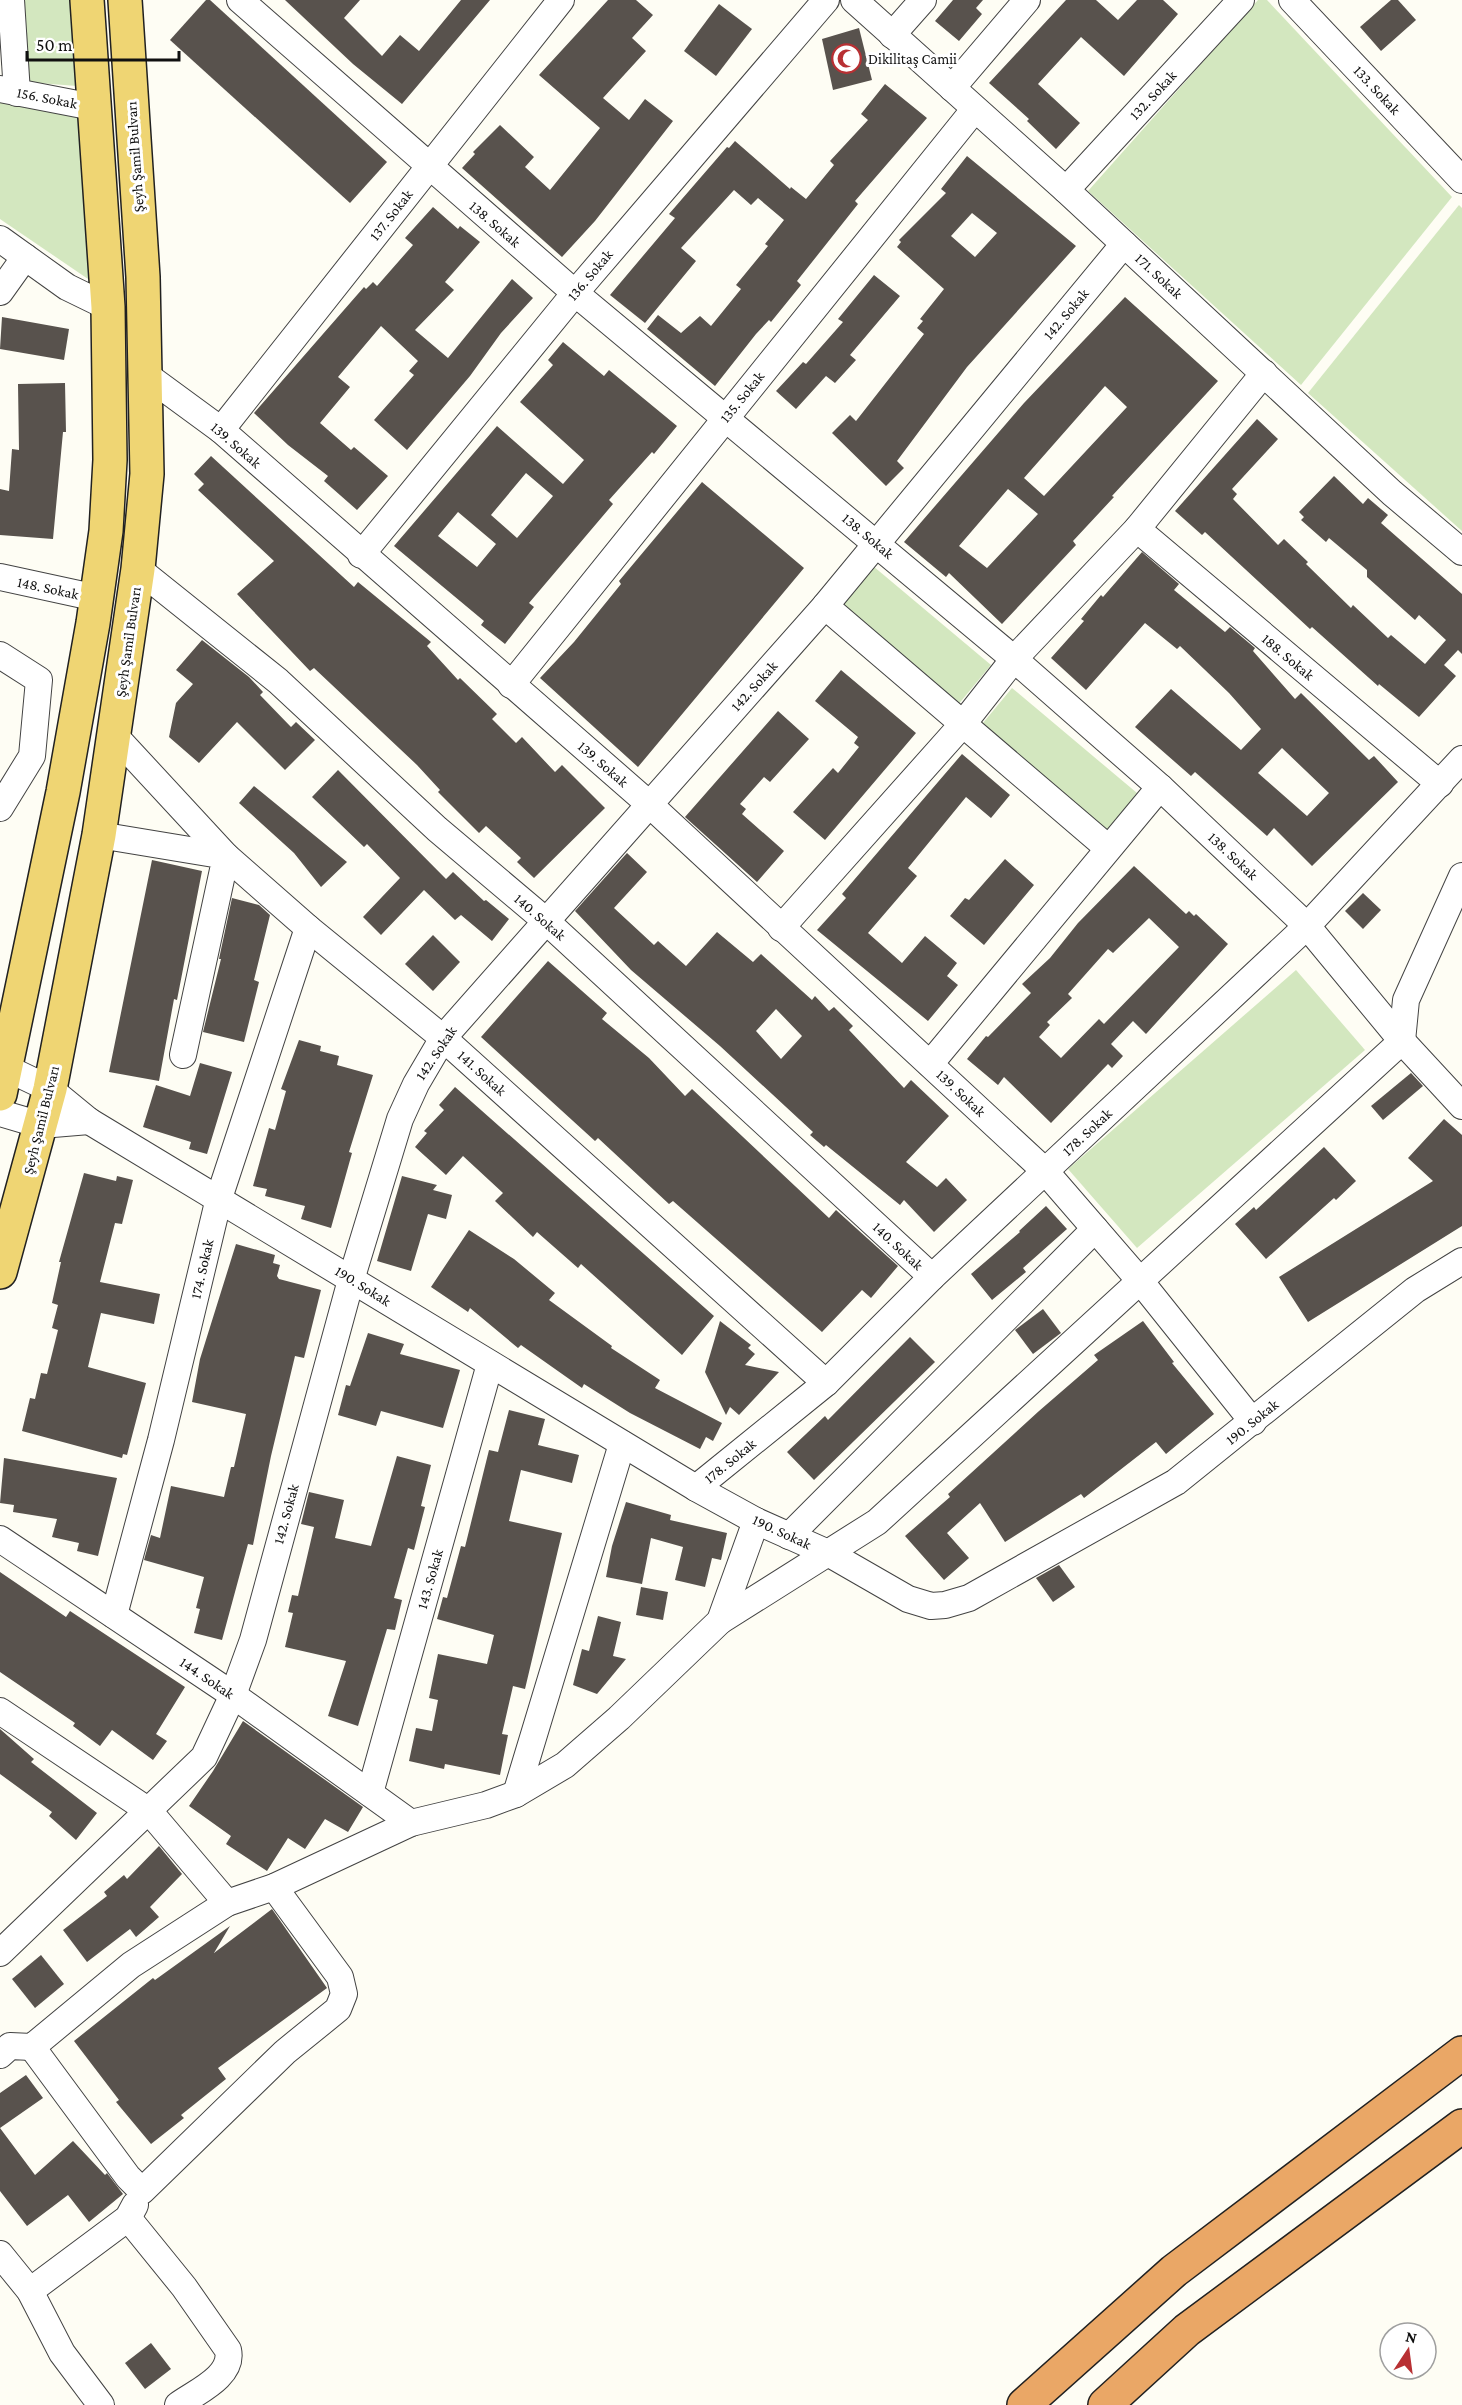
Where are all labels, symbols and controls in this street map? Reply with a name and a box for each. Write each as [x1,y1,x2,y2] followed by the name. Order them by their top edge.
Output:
[27,24,178,62] scale bar
[36,35,73,55] text: 50 m
[831,43,863,75] mosque icon: Dikilitaş Camii
[868,51,957,68] place label: Dikilitaş Camii
[1350,62,1404,118] street label: 133. Sokak
[1126,67,1180,123] street label: 132. Sokak
[15,84,79,112] street label: 156. Sokak
[123,101,148,213] street label: Şeyh Şamil Bulvarı
[366,186,416,244] street label: 137. Sokak
[466,198,524,251] street label: 138. Sokak
[564,246,616,304] street label: 136. Sokak
[1132,250,1187,302] street label: 171. Sokak
[1040,285,1092,343] street label: 142. Sokak
[717,368,768,426] street label: 135. Sokak
[208,419,265,472] street label: 139. Sokak
[839,510,897,563] street label: 138. Sokak
[16,574,81,602] street label: 148. Sokak
[112,586,145,698] street label: Şeyh Şamil Bulvarı
[1259,631,1318,684] street label: 188. Sokak
[727,657,781,714] street label: 142. Sokak
[575,738,632,791] street label: 139. Sokak
[1205,829,1262,884] street label: 138. Sokak
[511,890,570,944] street label: 140. Sokak
[412,1022,460,1083] street label: 142. Sokak
[455,1047,510,1099] street label: 141. Sokak
[20,1064,63,1176] street label: Şeyh Şamil Bulvarı
[933,1066,989,1120] street label: 139. Sokak
[1059,1105,1116,1159] street label: 178. Sokak
[870,1219,927,1274] street label: 140. Sokak
[187,1237,217,1300] street label: 174. Sokak
[332,1263,394,1310] street label: 190. Sokak
[1223,1396,1282,1448] street label: 190. Sokak
[701,1435,760,1487] street label: 178. Sokak
[270,1481,302,1546] street label: 142. Sokak
[750,1512,815,1553] street label: 190. Sokak
[414,1547,446,1611] street label: 143. Sokak
[177,1654,238,1702] street label: 144. Sokak
[1378,2321,1438,2381] north arrow
[1404,2327,1419,2346] text: N

